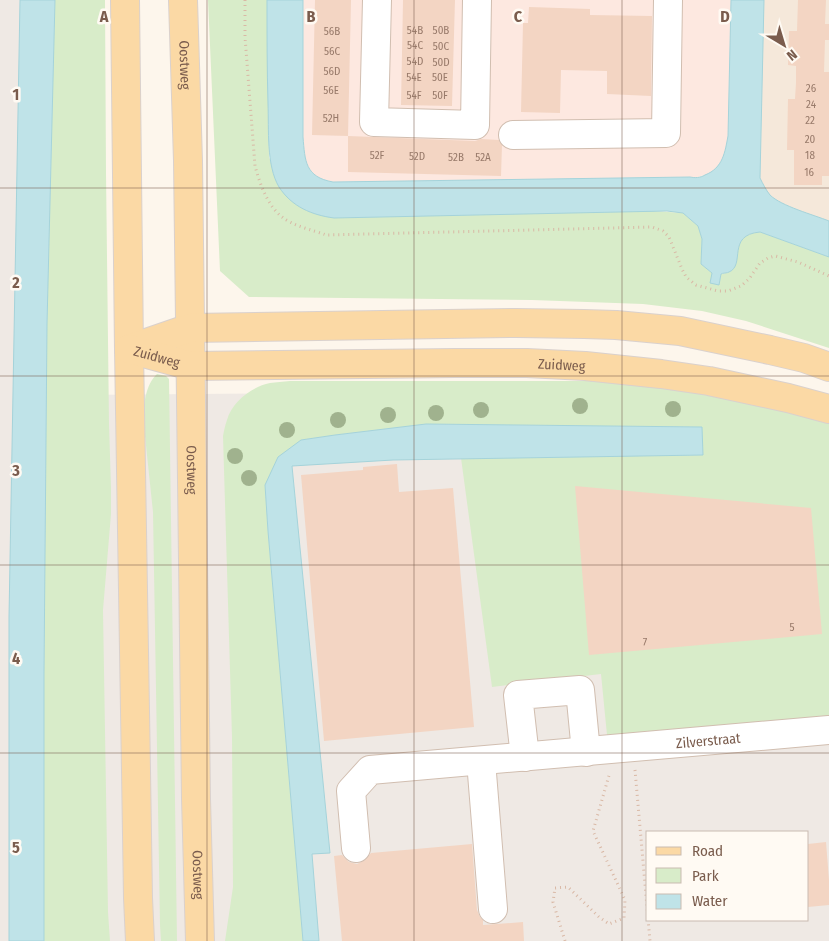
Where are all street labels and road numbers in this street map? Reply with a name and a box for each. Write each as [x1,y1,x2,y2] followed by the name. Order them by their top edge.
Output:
[176,40,194,90] street label: Oostweg
[132,342,182,371] street label: Zuidweg
[538,355,586,375] street label: Zuidweg
[183,445,201,495] street label: Oostweg
[675,729,742,752] street label: Zilverstraat
[189,850,207,900] street label: Oostweg

